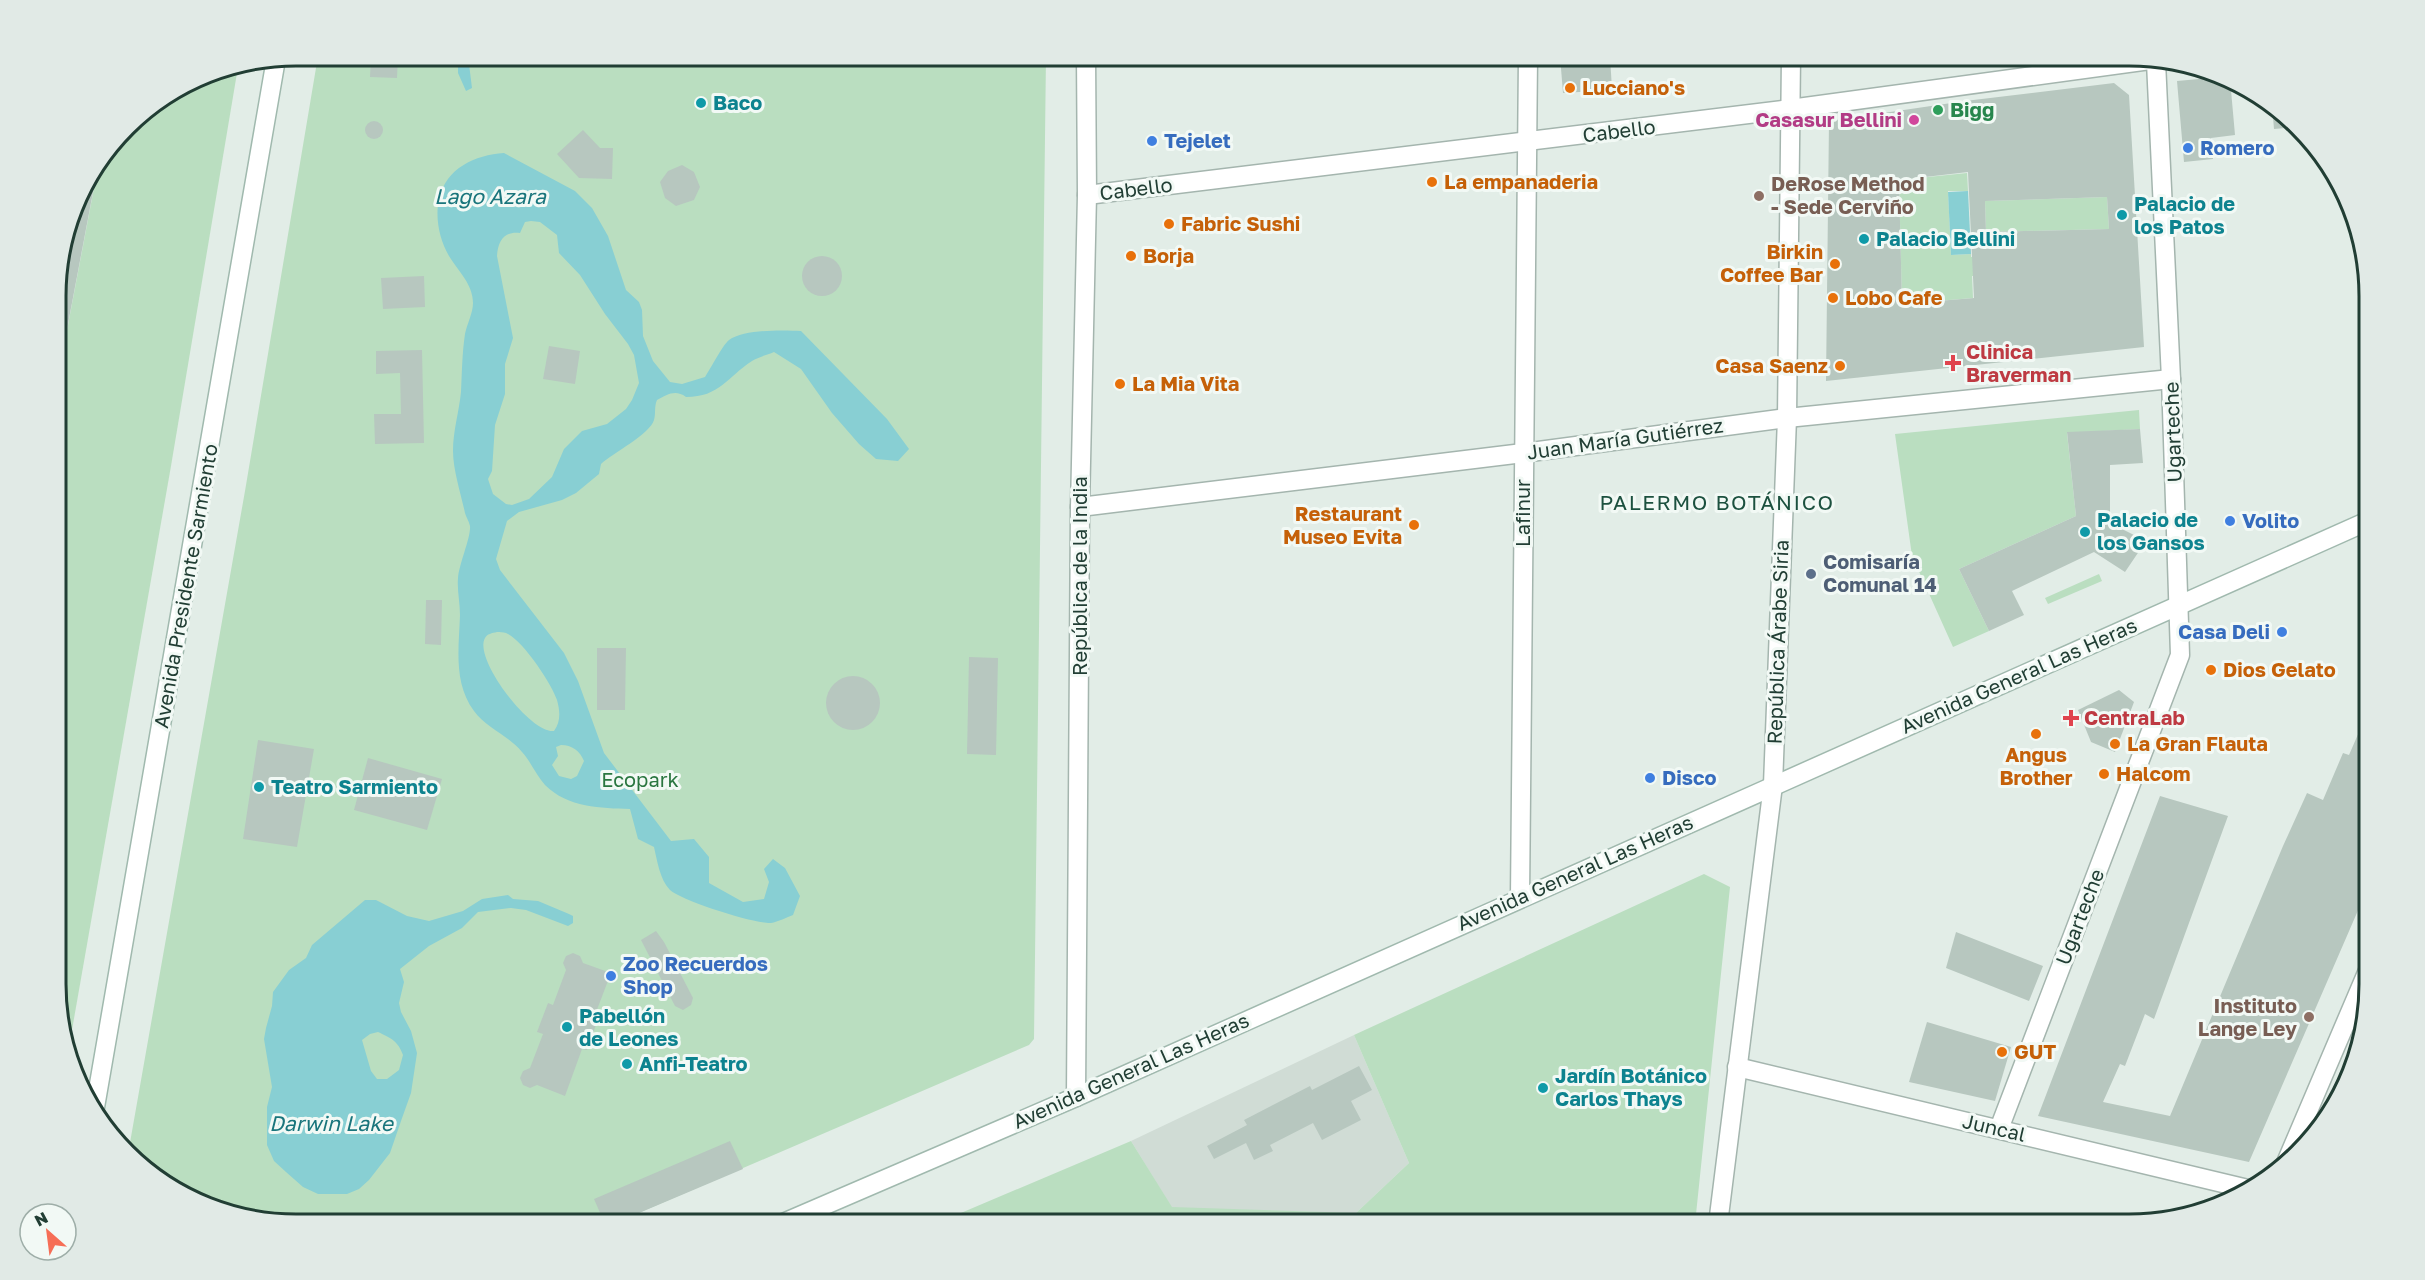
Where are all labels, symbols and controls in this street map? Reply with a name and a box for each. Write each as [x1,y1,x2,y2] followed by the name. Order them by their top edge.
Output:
[1582,75,1685,99] place label: Lucciano's
[1563,81,1577,95] marker: Lucciano's
[713,90,762,114] place label: Baco
[694,96,708,110] marker: Baco
[1950,97,1994,121] place label: Bigg
[1931,103,1945,117] marker: Bigg
[1755,107,1902,131] place label: Casasur Bellini
[1907,113,1921,127] marker: Casasur Bellini
[1581,114,1657,146] street label: Cabello
[1164,128,1231,152] place label: Tejelet
[1145,134,1159,148] marker: Tejelet
[2200,135,2274,159] place label: Romero
[2181,141,2195,155] marker: Romero
[1444,169,1598,193] place label: La empanaderia
[1771,171,1925,218] place label: DeRose Method - Sede Cerviño
[1098,172,1174,204] street label: Cabello
[1425,175,1439,189] marker: La empanaderia
[434,183,547,209] water label: Lago Azara
[1752,189,1766,203] marker: DeRose Method - Sede Cerviño
[2134,191,2235,238] place label: Palacio de los Patos
[2115,208,2129,222] marker: Palacio de los Patos
[1181,211,1300,235] place label: Fabric Sushi
[1162,217,1176,231] marker: Fabric Sushi
[1876,226,2015,250] place label: Palacio Bellini
[1857,232,1871,246] marker: Palacio Bellini
[1720,239,1823,286] place label: Birkin Coffee Bar
[1143,243,1194,267] place label: Borja
[1124,249,1138,263] marker: Borja
[1828,257,1842,271] marker: Birkin Coffee Bar
[1845,285,1943,309] place label: Lobo Cafe
[1826,291,1840,305] marker: Lobo Cafe
[1966,339,2071,386] place label: Clinica Braverman
[1715,353,1828,377] place label: Casa Saenz
[1944,354,1962,372] marker: Clinica Braverman
[1833,359,1847,373] marker: Casa Saenz
[1132,371,1239,395] place label: La Mia Vita
[1113,377,1127,391] marker: La Mia Vita
[2158,381,2186,483] street label: Ugarteche
[1525,412,1725,464] street label: Juan María Gutiérrez
[148,442,222,730] street label: Avenida Presidente Sarmiento
[1067,476,1091,676] street label: República de la India
[1510,479,1534,547] street label: Lafinur
[1600,489,1834,515] district label: PALERMO BOTÁNICO
[1283,501,1402,548] place label: Restaurant Museo Evita
[2097,507,2205,554] place label: Palacio de los Gansos
[2242,508,2299,532] place label: Volito
[2223,514,2237,528] marker: Volito
[1407,518,1421,532] marker: Restaurant Museo Evita
[2078,525,2092,539] marker: Palacio de los Gansos
[1761,539,1793,745] street label: República Árabe Siria
[1823,549,1937,596] place label: Comisaría Comunal 14
[1804,567,1818,581] marker: Comisaría Comunal 14
[1897,612,2140,738] street label: Avenida General Las Heras
[2178,619,2270,643] place label: Casa Deli
[2275,625,2289,639] marker: Casa Deli
[2223,657,2336,681] place label: Dios Gelato
[2204,663,2218,677] marker: Dios Gelato
[2084,705,2185,729] place label: CentraLab
[2062,709,2080,727] marker: CentraLab
[2029,727,2043,741] marker: Angus Brother
[2127,731,2268,755] place label: La Gran Flauta
[2108,737,2122,751] marker: La Gran Flauta
[1999,742,2073,789] place label: Angus Brother
[2116,761,2190,785] place label: Halcom
[1662,765,1716,789] place label: Disco
[601,767,679,791] park label: Ecopark
[2097,767,2111,781] marker: Halcom
[1643,771,1657,785] marker: Disco
[271,774,438,798] place label: Teatro Sarmiento
[252,780,266,794] marker: Teatro Sarmiento
[1453,809,1696,935] street label: Avenida General Las Heras
[2050,865,2108,968] street label: Ugarteche
[623,951,768,998] place label: Zoo Recuerdos Shop
[604,969,618,983] marker: Zoo Recuerdos Shop
[2198,993,2297,1040] place label: Instituto Lange Ley
[579,1003,678,1050] place label: Pabellón de Leones
[1009,1007,1252,1133] street label: Avenida General Las Heras
[2302,1010,2316,1024] marker: Instituto Lange Ley
[560,1020,574,1034] marker: Pabellón de Leones
[2014,1039,2056,1063] place label: GUT
[1995,1045,2009,1059] marker: GUT
[639,1051,747,1075] place label: Anfi-Teatro
[620,1057,634,1071] marker: Anfi-Teatro
[1555,1063,1707,1110] place label: Jardín Botánico Carlos Thays
[1536,1081,1550,1095] marker: Jardín Botánico Carlos Thays
[1960,1108,2028,1146] street label: Juncal
[269,1110,395,1136] water label: Darwin Lake
[18,1202,78,1262] north arrow
[31,1207,51,1230] text: N

